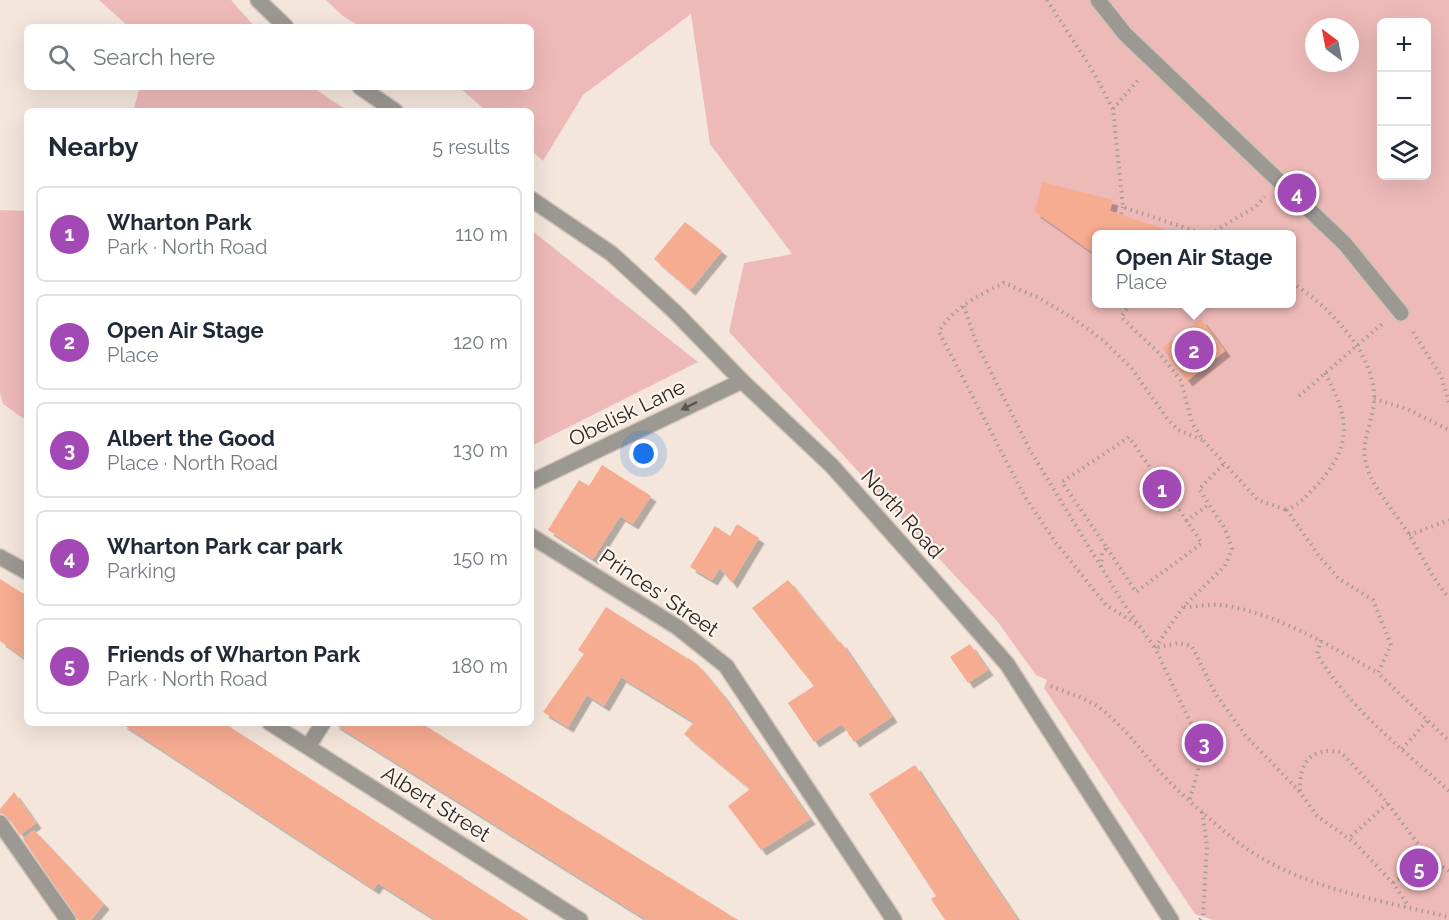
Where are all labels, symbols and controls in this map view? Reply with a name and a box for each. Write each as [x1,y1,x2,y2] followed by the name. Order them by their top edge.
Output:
[1305,18,1359,72] north arrow
[1377,18,1431,180] map controls
[1377,18,1431,72] button: +
[24,24,534,90] search box
[45,41,78,74] icon: search
[93,44,215,70] text: Search here
[1377,72,1431,126] button: −
[1377,126,1431,180] button: layers
[48,132,138,162] text: Nearby
[432,135,510,159] text: 5 results
[1278,170,1316,216] pin: 4
[107,209,252,235] text: Wharton Park
[65,222,74,246] text: 1
[455,222,508,246] text: 110 m
[1092,230,1296,308] popup
[107,235,267,259] text: Park · North Road
[1116,244,1272,270] text: Open Air Stage
[1116,270,1167,294] text: Place
[107,317,264,343] text: Open Air Stage
[1174,328,1214,372] pin: 2
[64,330,75,354] text: 2
[453,330,508,354] text: 120 m
[107,343,158,367] text: Place
[565,374,689,451] street label: Obelisk Lane
[681,402,698,411] one-way arrow
[107,425,275,451] text: Albert the Good
[64,438,75,462] text: 3
[453,438,508,462] text: 130 m
[629,439,658,468] your location
[107,451,278,475] text: Place · North Road
[856,464,949,563] street label: North Road
[1142,466,1182,512] pin: 1
[107,533,343,559] text: Wharton Park car park
[595,544,724,642] street label: Princes' Street
[64,546,75,570] text: 4
[453,546,508,570] text: 150 m
[107,559,176,583] text: Parking
[107,641,360,667] text: Friends of Wharton Park
[64,654,75,678] text: 5
[452,654,508,678] text: 180 m
[107,667,267,691] text: Park · North Road
[1184,720,1224,766] pin: 3
[377,760,495,847] street label: Albert Street
[1400,846,1438,890] pin: 5

